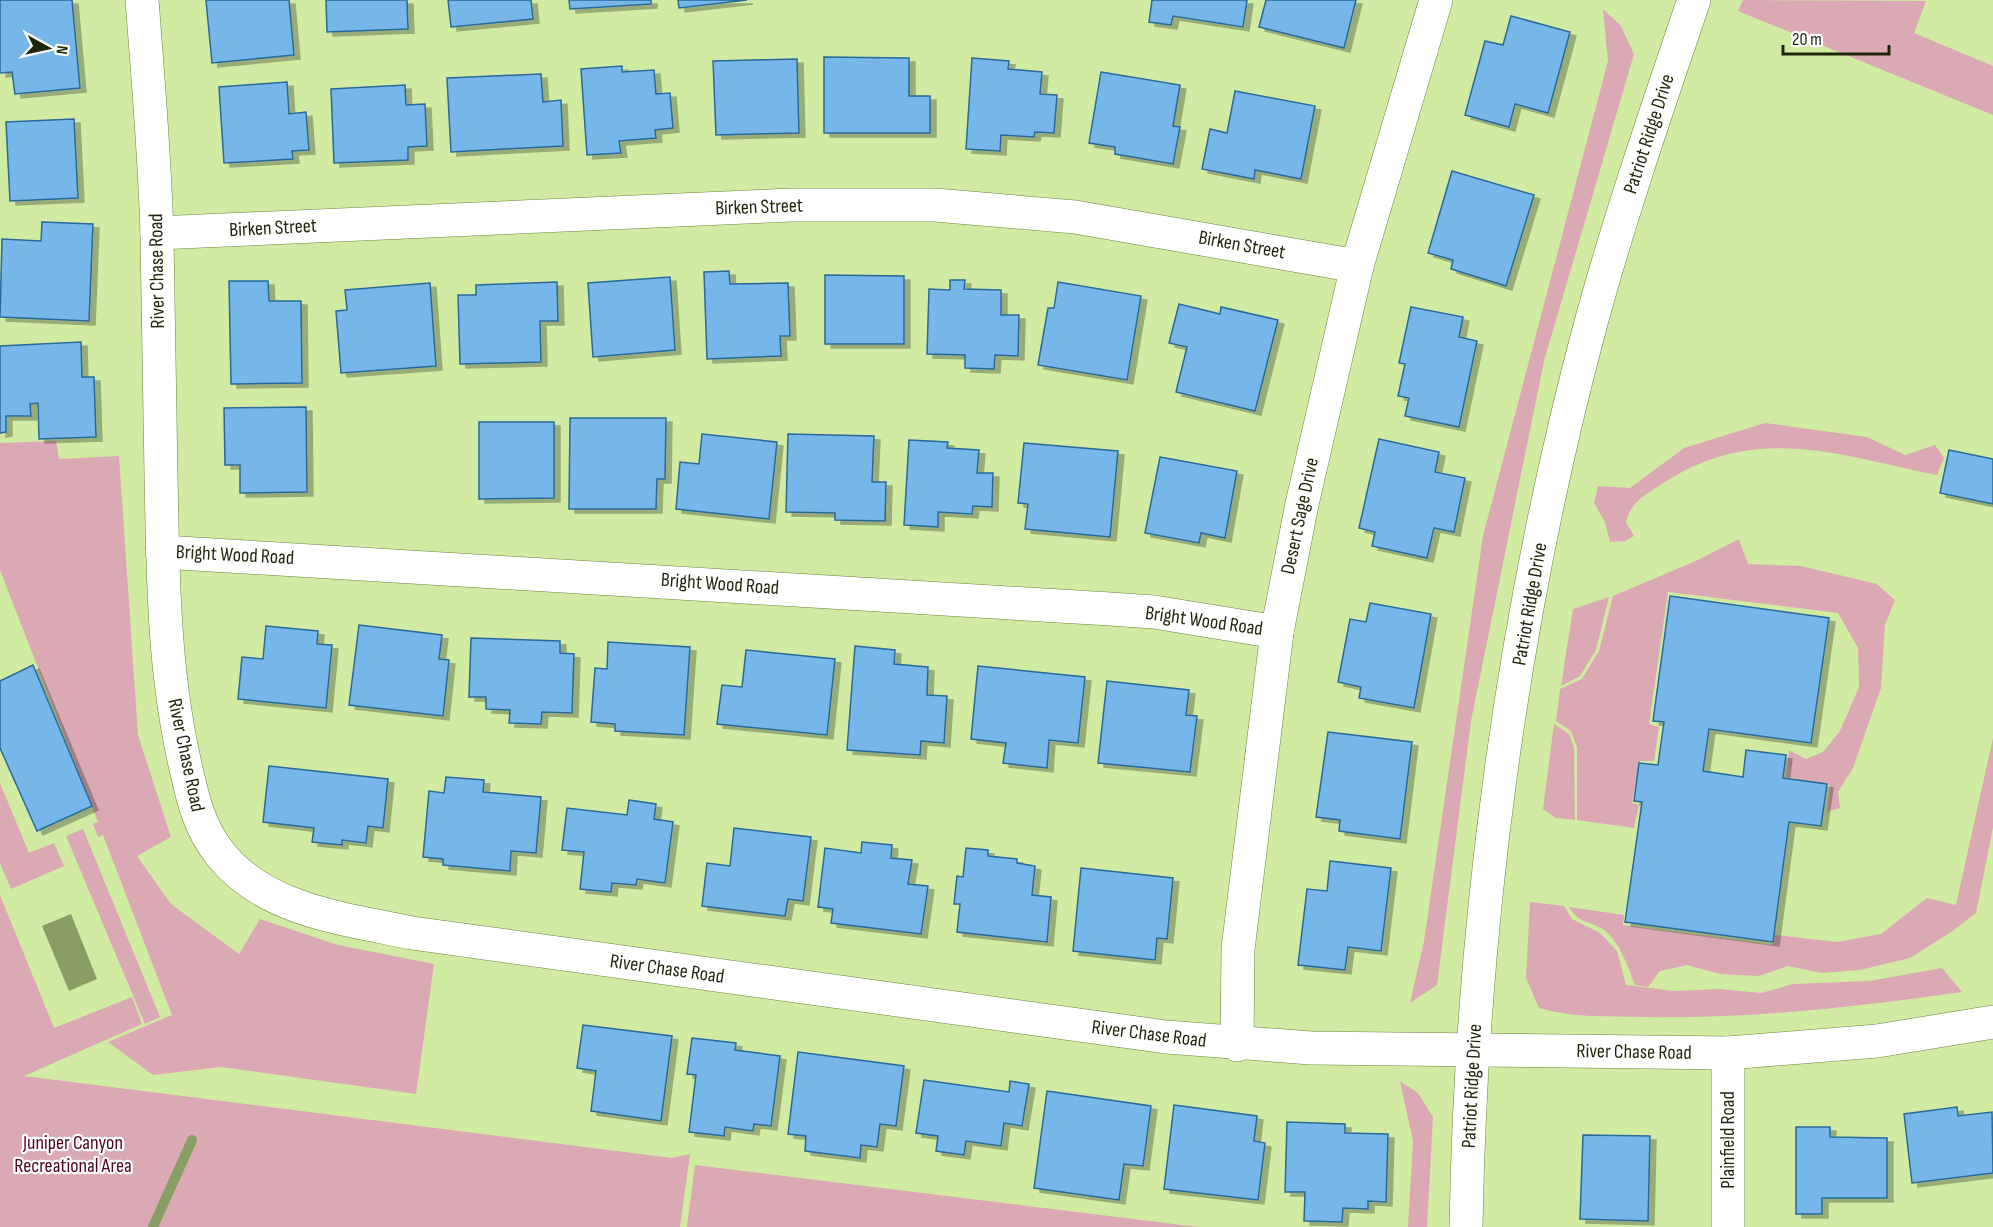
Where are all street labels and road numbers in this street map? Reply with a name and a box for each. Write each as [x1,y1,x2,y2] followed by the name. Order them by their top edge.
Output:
[1618,71,1680,197] street label: Patriot Ridge Drive
[715,193,803,221] street label: Birken Street
[144,213,170,329] street label: River Chase Road
[229,214,317,242] street label: Birken Street
[1197,226,1287,264] street label: Birken Street
[1276,455,1324,577] street label: Desert Sage Drive
[175,540,295,570] street label: Bright Wood Road
[1507,541,1553,667] street label: Patriot Ridge Drive
[660,568,780,600] street label: Bright Wood Road
[1144,601,1264,641] street label: Bright Wood Road
[162,696,210,814] street label: River Chase Road
[608,949,726,989] street label: River Chase Road
[1090,1015,1208,1053] street label: River Chase Road
[1457,1023,1487,1149] street label: Patriot Ridge Drive
[1576,1039,1692,1065] street label: River Chase Road
[1716,1091,1740,1189] street label: Plainfield Road

